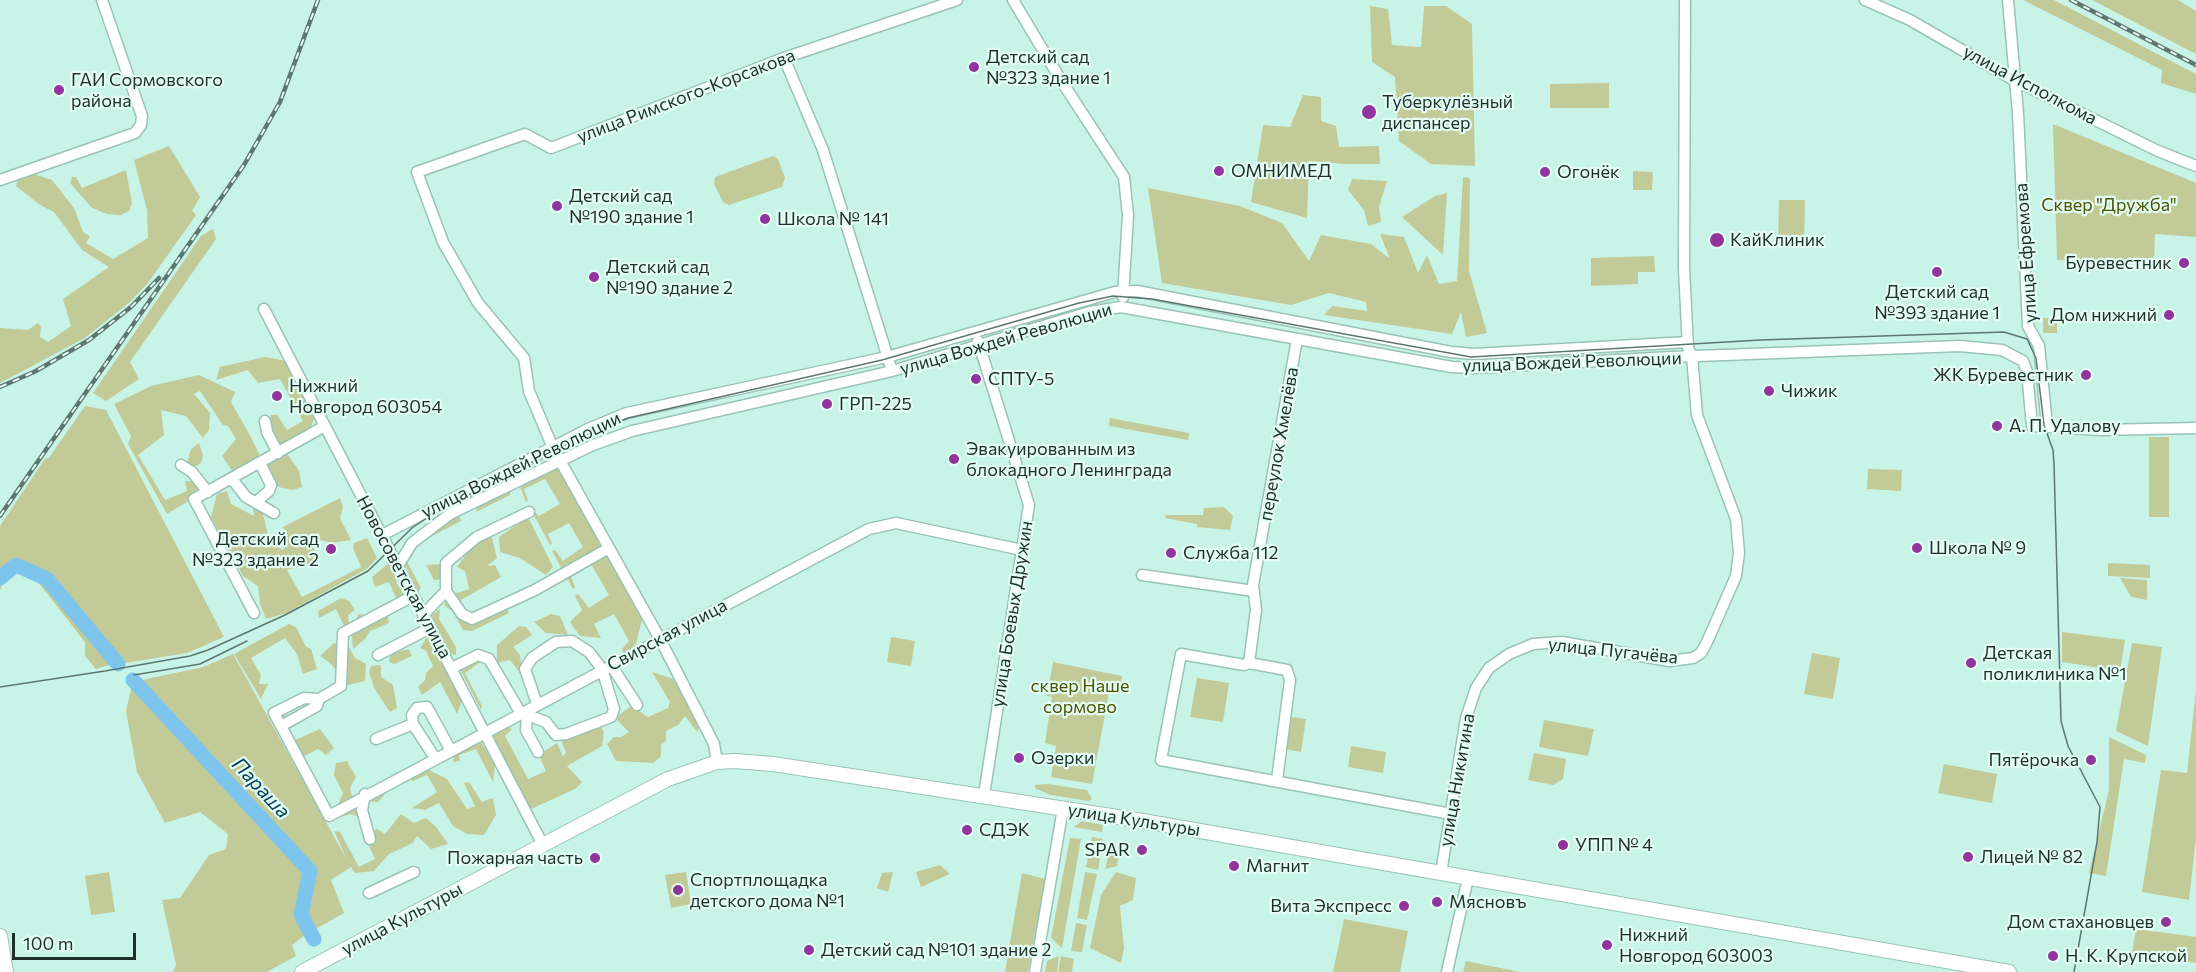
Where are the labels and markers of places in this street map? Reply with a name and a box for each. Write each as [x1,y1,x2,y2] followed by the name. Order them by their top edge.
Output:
[986,46,1111,88] place label: Детский сад №323 здание 1
[967,60,981,74] marker: Детский сад №323 здание 1
[71,69,223,112] place label: ГАИ Сормовского района
[52,83,66,97] marker: ГАИ Сормовского района
[1382,91,1513,134] place label: Туберкулёзный диспансер
[1360,103,1378,121] marker: Туберкулёзный диспансер
[1231,160,1332,182] place label: ОМНИМЕД
[1557,161,1620,183] place label: Огонёк
[1212,164,1226,178] marker: ОМНИМЕД
[1538,165,1552,179] marker: Огонёк
[569,185,694,228] place label: Детский сад №190 здание 1
[550,199,564,213] marker: Детский сад №190 здание 1
[777,208,889,230] place label: Школа № 141
[758,212,772,226] marker: Школа № 141
[1730,229,1825,251] place label: КайКлиник
[1708,231,1726,249] marker: КайКлиник
[2065,252,2172,274] place label: Буревестник
[606,256,733,298] place label: Детский сад №190 здание 2
[2177,256,2191,270] marker: Буревестник
[1930,265,1944,279] marker: Детский сад №393 здание 1
[587,270,601,284] marker: Детский сад №190 здание 2
[1874,281,2000,324] place label: Детский сад №393 здание 1
[2050,304,2157,326] place label: Дом нижний
[2162,308,2176,322] marker: Дом нижний
[1933,364,2074,386] place label: ЖК Буревестник
[988,368,1054,390] place label: СПТУ-5
[2079,368,2093,382] marker: ЖК Буревестник
[969,372,983,386] marker: СПТУ-5
[289,375,442,418] place label: Нижний Новгород 603054
[1781,380,1838,402] place label: Чижик
[1762,384,1776,398] marker: Чижик
[270,389,284,403] marker: Нижний Новгород 603054
[839,393,912,415] place label: ГРП-225
[820,397,834,411] marker: ГРП-225
[2009,415,2120,437] place label: А. П. Удалову
[1990,419,2004,433] marker: А. П. Удалову
[966,438,1172,480] place label: Эвакуированным из блокадного Ленинграда
[947,452,961,466] marker: Эвакуированным из блокадного Ленинграда
[192,528,319,570] place label: Детский сад №323 здание 2
[1929,537,2026,559] place label: Школа № 9
[1910,541,1924,555] marker: Школа № 9
[324,542,338,556] marker: Детский сад №323 здание 2
[1183,542,1278,564] place label: Служба 112
[1164,546,1178,560] marker: Служба 112
[1983,642,2127,684] place label: Детская поликлиника №1
[1964,656,1978,670] marker: Детская поликлиника №1
[1031,747,1094,769] place label: Озерки
[1988,749,2079,771] place label: Пятёрочка
[1012,751,1026,765] marker: Озерки
[2084,753,2098,767] marker: Пятёрочка
[979,819,1030,841] place label: СДЭК
[960,823,974,837] marker: СДЭК
[1575,834,1653,856] place label: УПП № 4
[1556,838,1570,852] marker: УПП № 4
[1085,839,1130,861] place label: SPAR
[1135,843,1149,857] marker: SPAR
[1980,846,2083,868] place label: Лицей № 82
[447,847,583,869] place label: Пожарная часть
[1961,850,1975,864] marker: Лицей № 82
[588,851,602,865] marker: Пожарная часть
[1246,855,1309,877] place label: Магнит
[1227,859,1241,873] marker: Магнит
[690,869,845,912] place label: Спортплощадка детского дома №1
[671,883,685,897] marker: Спортплощадка детского дома №1
[1449,891,1526,913] place label: Мясновъ
[1270,895,1392,917] place label: Вита Экспресс
[1430,895,1444,909] marker: Мясновъ
[1397,899,1411,913] marker: Вита Экспресс
[2007,911,2154,933] place label: Дом стахановцев
[2159,915,2173,929] marker: Дом стахановцев
[1619,924,1773,966] place label: Нижний Новгород 603003
[1600,938,1614,952] marker: Нижний Новгород 603003
[821,939,1052,961] place label: Детский сад №101 здание 2
[802,943,816,957] marker: Детский сад №101 здание 2
[2065,945,2187,967] place label: Н. К. Крупской
[2046,949,2060,963] marker: Н. К. Крупской

